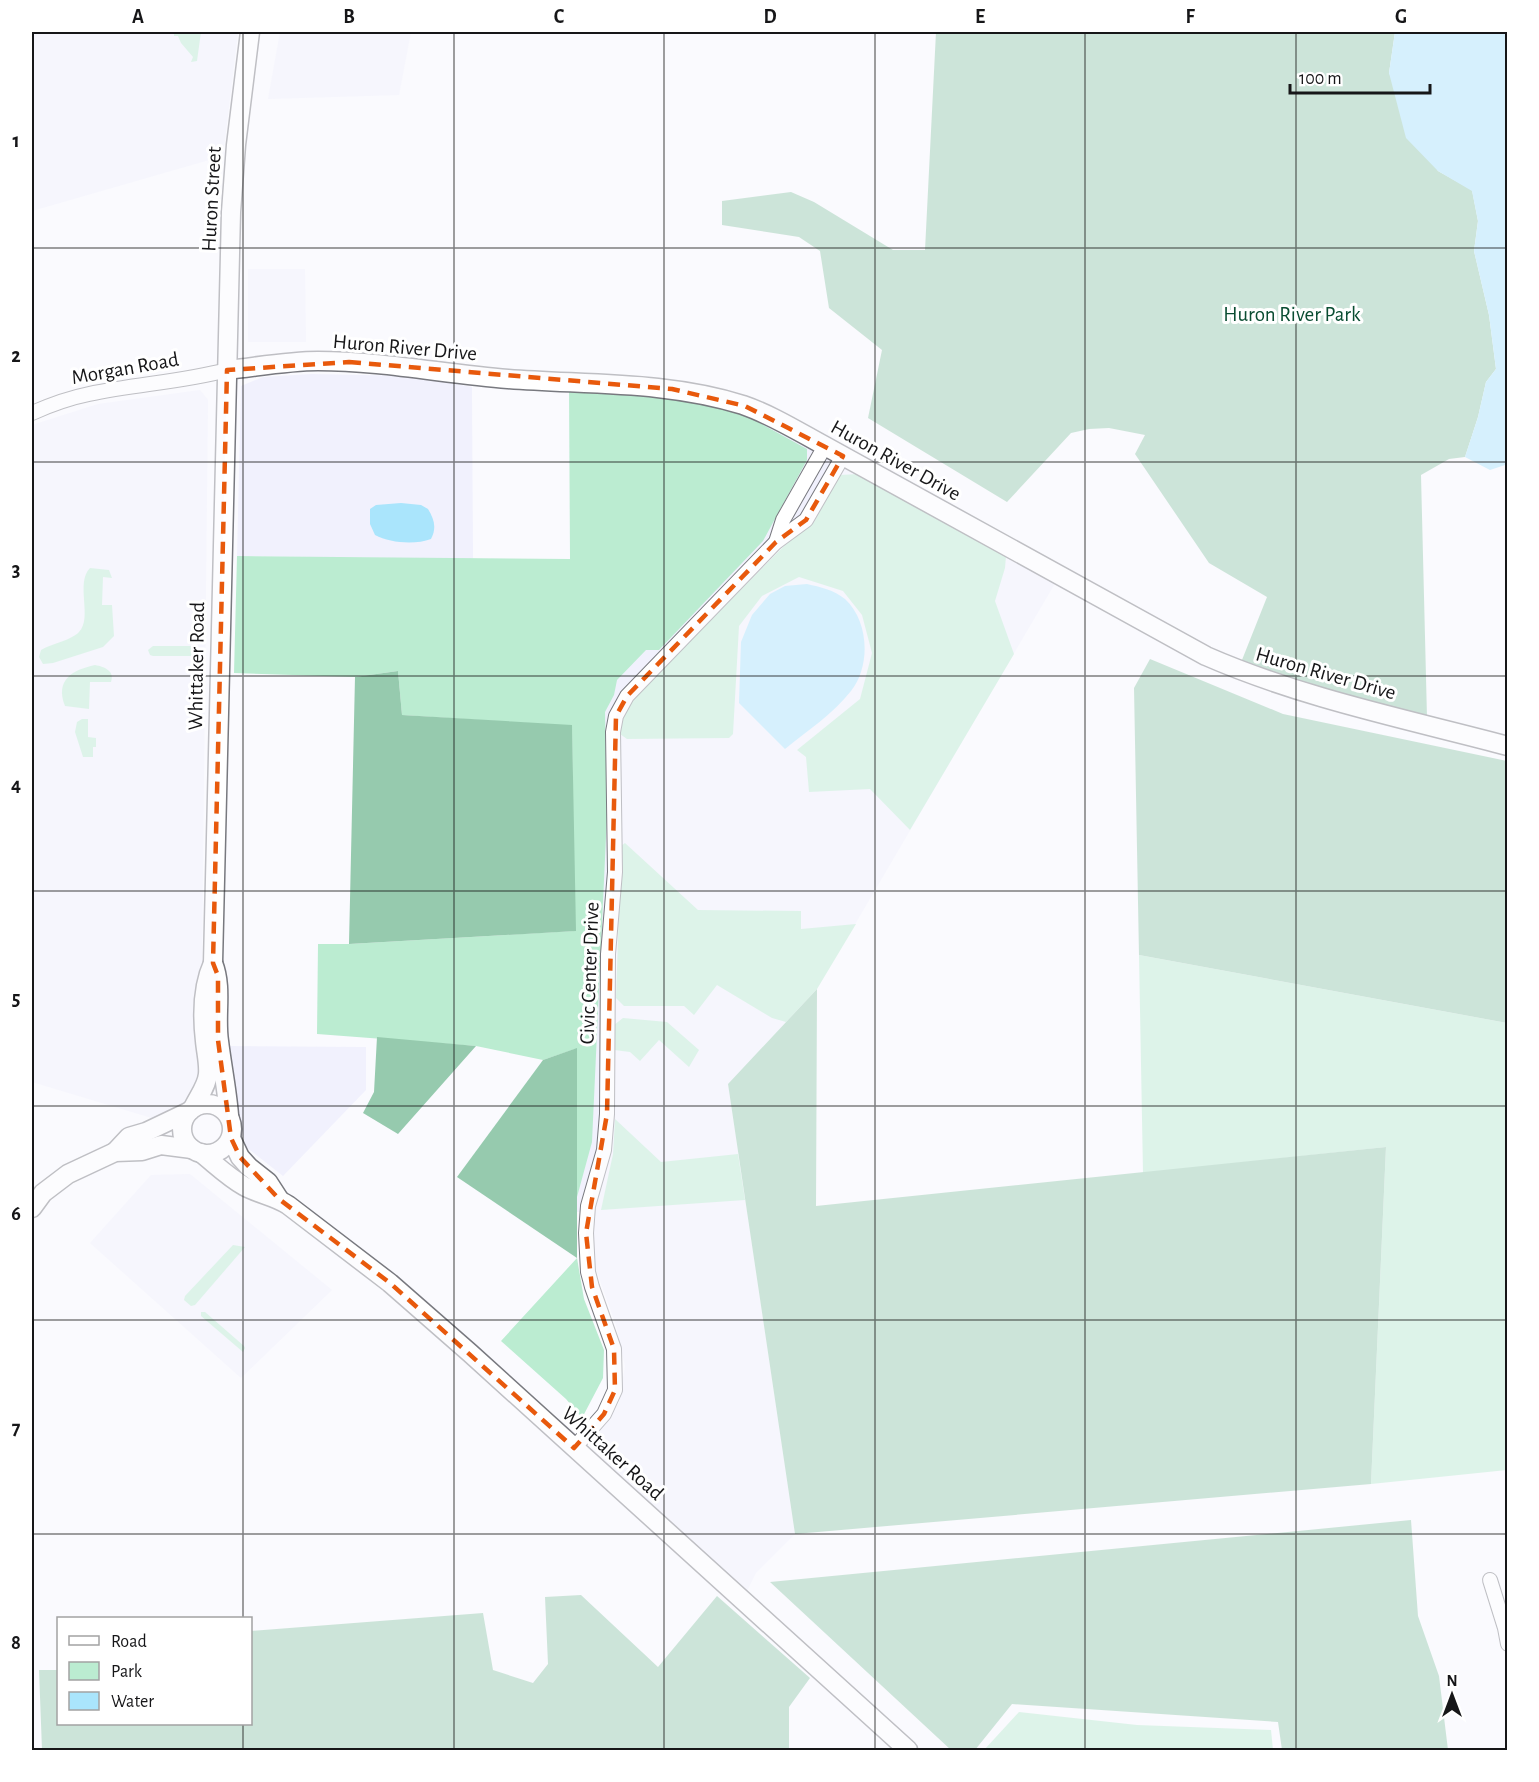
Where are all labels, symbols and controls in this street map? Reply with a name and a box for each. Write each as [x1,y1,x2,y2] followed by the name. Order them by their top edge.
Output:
[132,7,144,27] text: A
[343,7,355,27] text: B
[554,7,565,27] text: C
[763,7,777,27] text: D
[975,7,985,27] text: E
[1185,7,1195,27] text: F
[1395,7,1407,27] text: G
[1290,57,1430,95] scale bar
[1299,70,1342,88] text: 100 m
[12,131,20,151] text: 1
[198,146,225,252] street label: Huron Street
[1223,304,1361,325] park label: Huron River Park
[332,331,478,364] street label: Huron River Drive
[11,346,21,366] text: 2
[70,349,180,388] street label: Morgan Road
[827,416,964,505] street label: Huron River Drive
[12,560,20,580] text: 3
[185,601,208,730] street label: Whittaker Road
[1253,643,1398,704] street label: Huron River Drive
[11,775,21,795] text: 4
[577,901,602,1045] street label: Civic Center Drive
[12,989,20,1009] text: 5
[11,1204,21,1224] text: 6
[558,1403,668,1504] street label: Whittaker Road
[12,1418,21,1438] text: 7
[57,1617,252,1725] legend
[11,1633,21,1653] text: 8
[111,1633,147,1651] text: Road
[111,1663,143,1681] text: Park
[1422,1665,1482,1725] north arrow
[1446,1673,1458,1689] text: N
[111,1693,154,1711] text: Water

